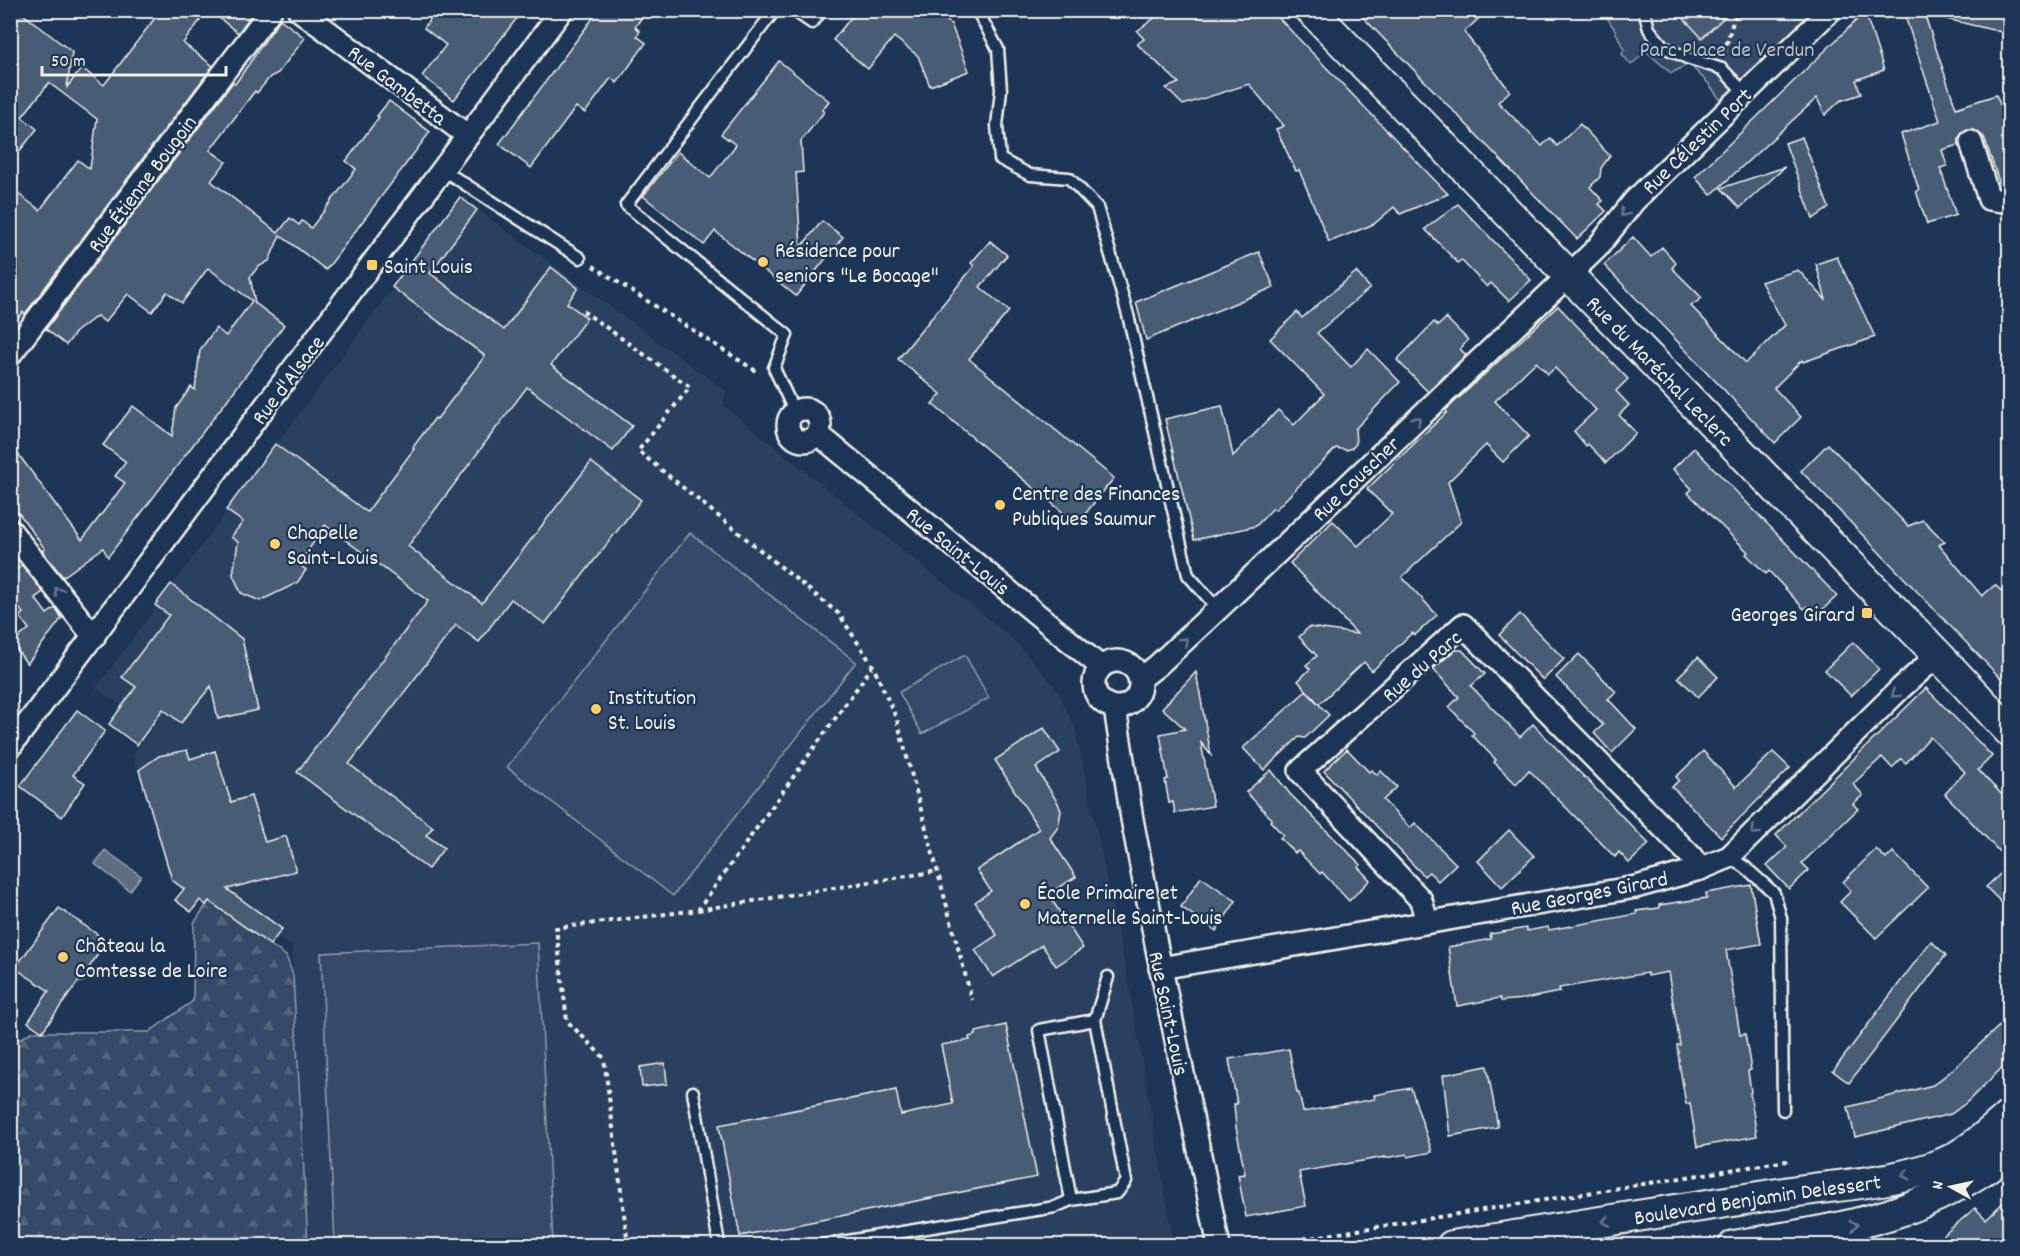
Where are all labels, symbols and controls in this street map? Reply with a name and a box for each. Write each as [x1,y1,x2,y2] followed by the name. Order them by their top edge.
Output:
[1640,36,1814,67] park label: Parc Place de Verdun
[42,39,226,77] scale bar
[340,39,453,135] street label: Rue Gambetta
[51,50,86,75] text: 50 m
[1636,82,1761,203] street label: Rue Célestin Port
[82,110,206,260] street label: Rue Étienne Bougoin
[1620,206,1631,217] one-way arrow
[775,237,938,293] place label: Résidence pour seniors "Le Bocage"
[384,253,473,284] place label: Saint Louis
[756,255,770,269] marker: Résidence pour seniors "Le Bocage"
[365,258,379,272] marker: Saint Louis
[1578,290,1739,455] street label: Rue du Maréchal Leclerc
[246,330,334,432] street label: Rue d'Alsace
[1410,416,1421,427] one-way arrow
[1307,430,1409,530] street label: Rue Couscher
[1012,480,1180,536] place label: Centre des Finances Publiques Saumur
[993,498,1007,512] marker: Centre des Finances Publiques Saumur
[898,501,1016,605] street label: Rue Saint-Louis
[287,519,378,575] place label: Chapelle Saint-Louis
[268,537,282,551] marker: Chapelle Saint-Louis
[55,586,66,597] one-way arrow
[1731,601,1855,632] place label: Georges Girard
[1860,606,1874,620] marker: Georges Girard
[1376,624,1470,711] street label: Rue du Parc
[1177,637,1188,648] one-way arrow
[608,684,696,740] place label: Institution St. Louis
[1891,687,1902,698] one-way arrow
[589,702,603,716] marker: Institution St. Louis
[1752,823,1763,834] one-way arrow
[1508,865,1671,926] street label: Rue Georges Girard
[1037,879,1223,935] place label: École Primaire et Maternelle Saint-Louis
[1018,897,1032,911] marker: École Primaire et Maternelle Saint-Louis
[75,932,228,988] place label: Château la Comtesse de Loire
[1138,949,1195,1079] street label: Rue Saint-Louis
[56,950,70,964] marker: Château la Comtesse de Loire
[1921,1157,1981,1217] north arrow
[1901,1167,1911,1180] one-way arrow
[1632,1168,1883,1235] street label: Boulevard Benjamin Delessert
[1927,1180,1951,1191] text: N
[1601,1214,1611,1227] one-way arrow
[1849,1219,1859,1232] one-way arrow

